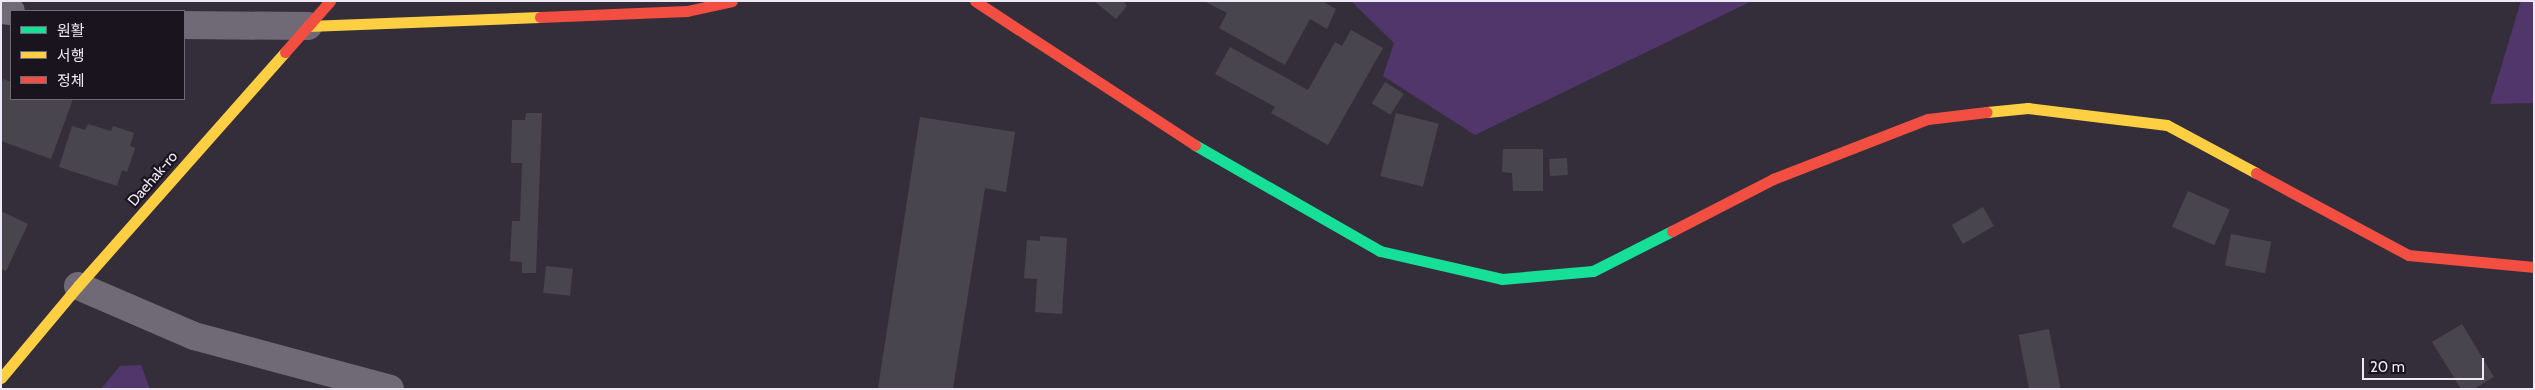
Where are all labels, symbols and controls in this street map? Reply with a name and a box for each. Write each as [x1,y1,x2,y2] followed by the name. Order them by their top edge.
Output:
[10,10,185,100] legend
[57,22,85,40] text: 원활
[57,47,85,65] text: 서행
[57,72,85,90] text: 정체
[124,148,182,210] street label: Daehak-ro
[2365,348,2488,380] scale bar
[2370,358,2405,376] text: 20 m

